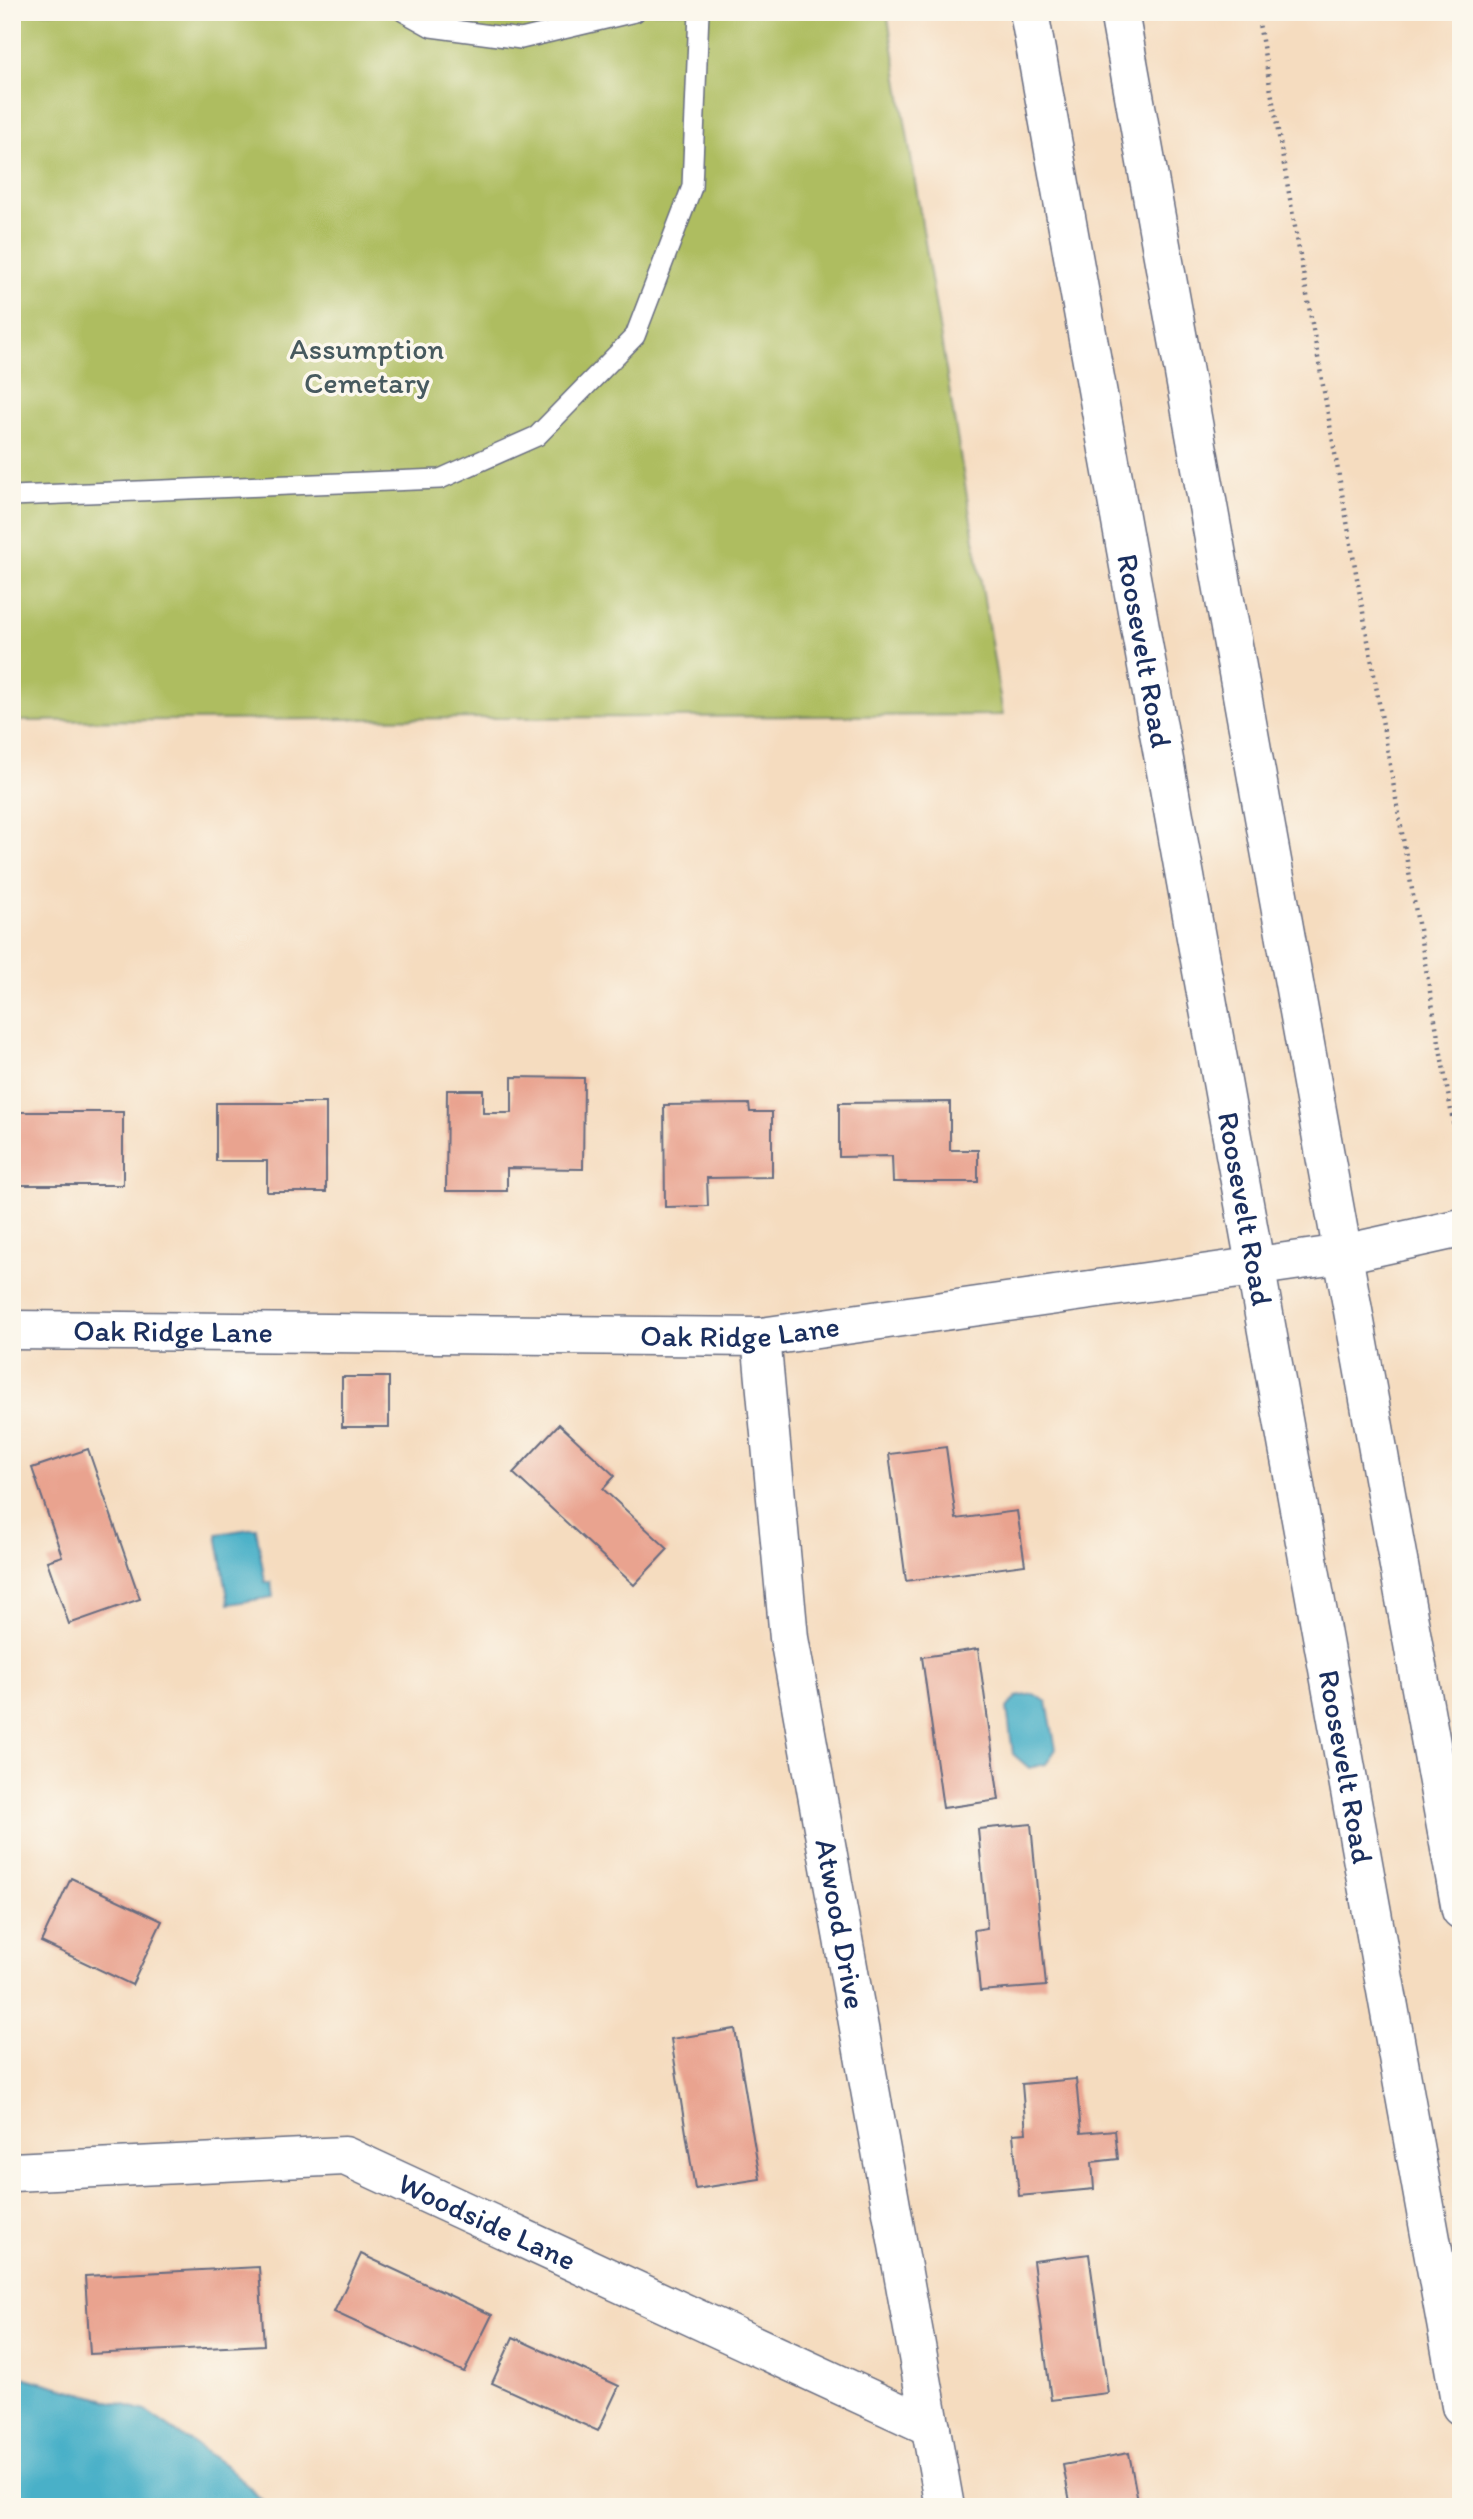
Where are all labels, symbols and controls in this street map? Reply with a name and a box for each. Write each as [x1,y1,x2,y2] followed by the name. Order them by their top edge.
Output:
[290,330,444,401] park label: Assumption Cemetary
[1109,551,1180,750] street label: Roosevelt Road
[1210,1109,1281,1308] street label: Roosevelt Road
[640,1307,842,1355] street label: Oak Ridge Lane
[73,1312,273,1350] street label: Oak Ridge Lane
[1310,1667,1382,1866] street label: Roosevelt Road
[807,1836,874,2012] street label: Atwood Drive
[393,2164,582,2278] street label: Woodside Lane

